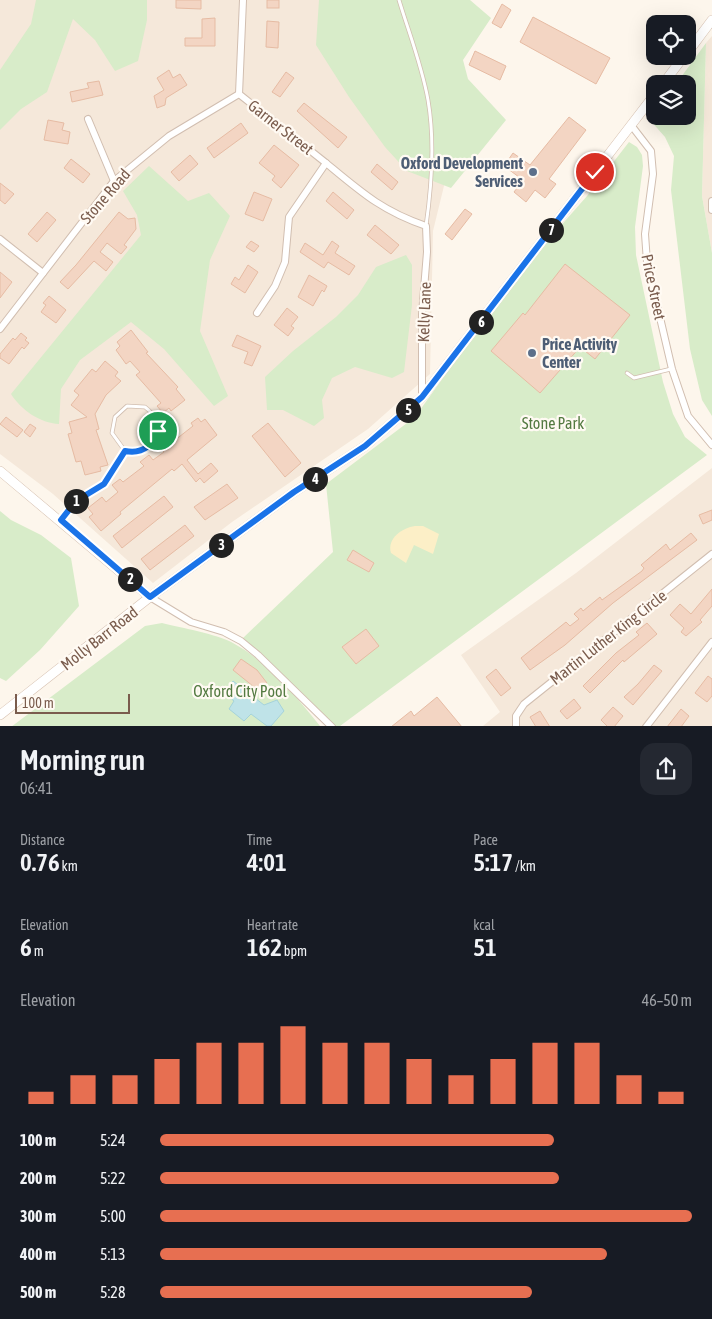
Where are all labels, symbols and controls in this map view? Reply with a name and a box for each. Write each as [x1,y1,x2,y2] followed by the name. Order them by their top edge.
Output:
[646,15,696,125] map controls
[646,15,696,65] button: locate
[646,75,696,125] button: layers
[245,96,317,158] street label: Garner Street
[574,151,616,193] pin
[401,154,523,190] place label: Oxford Development Services
[581,158,609,186] icon: check
[76,165,134,227] street label: Stone Road
[527,166,539,178] marker: Oxford Development Services
[538,218,564,242] pin: 7
[548,222,555,238] text: 7
[638,252,670,322] street label: Price Street
[414,281,435,343] street label: Kelly Lane
[468,310,494,334] pin: 6
[478,314,485,330] text: 6
[542,335,618,371] place label: Price Activity Center
[526,347,538,359] marker: Price Activity Center
[396,398,420,422] pin: 5
[405,402,412,418] text: 5
[137,410,179,452] pin
[522,414,584,432] park label: Stone Park
[144,417,172,445] icon: arrive
[302,466,328,492] pin: 4
[312,471,319,487] text: 4
[64,488,88,514] pin: 1
[73,493,80,509] text: 1
[208,532,234,558] pin: 3
[218,537,225,553] text: 3
[118,566,142,592] pin: 2
[127,571,134,587] text: 2
[546,586,670,689] street label: Martin Luther King Circle
[57,602,142,674] street label: Molly Barr Road
[193,682,287,701] park label: Oxford City Pool
[15,692,130,715] scale bar
[22,695,54,711] text: 100 m
[640,743,692,795] button: share
[20,744,145,776] text: Morning run
[20,779,53,797] text: 06:41
[20,832,65,848] text: Distance
[247,832,272,848] text: Time
[473,832,498,848] text: Pace
[20,848,60,876] text: 0.76
[247,848,287,876] text: 4:01
[473,848,513,876] text: 5:17
[60,858,78,874] text: km
[513,858,536,874] text: /km
[20,917,69,933] text: Elevation
[247,917,298,933] text: Heart rate
[473,917,495,933] text: kcal
[20,933,32,961] text: 6
[247,933,282,961] text: 162
[473,933,497,961] text: 51
[32,943,44,959] text: m
[282,943,307,959] text: bpm
[20,991,75,1009] text: Elevation
[642,991,692,1009] text: 46–50 m
[20,1131,56,1149] text: 100 m
[100,1131,125,1149] text: 5:24
[20,1169,56,1187] text: 200 m
[100,1169,125,1187] text: 5:22
[20,1207,56,1225] text: 300 m
[100,1207,126,1225] text: 5:00
[20,1245,56,1263] text: 400 m
[100,1245,125,1263] text: 5:13
[20,1283,56,1301] text: 500 m
[100,1283,125,1301] text: 5:28

